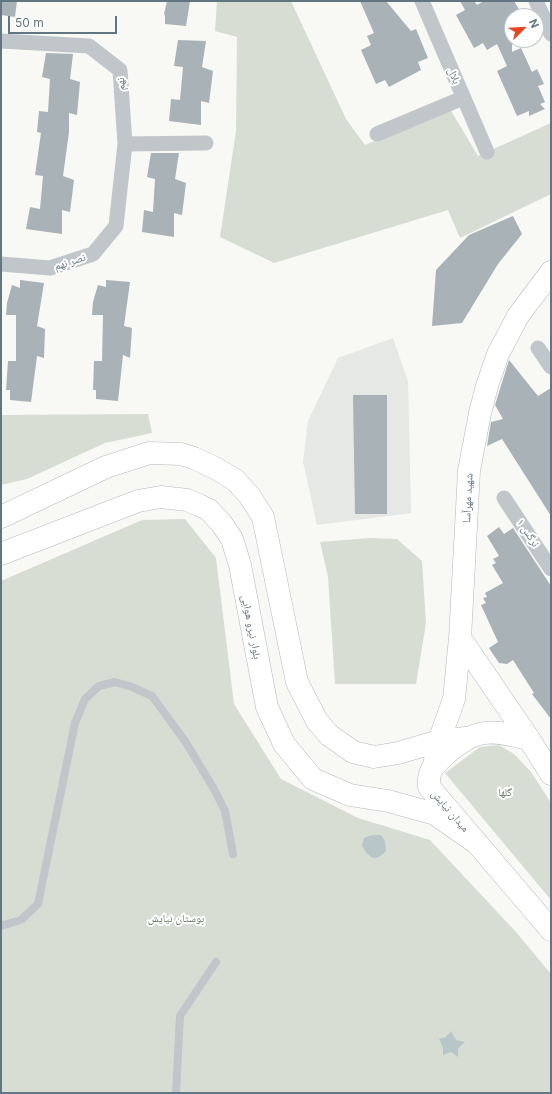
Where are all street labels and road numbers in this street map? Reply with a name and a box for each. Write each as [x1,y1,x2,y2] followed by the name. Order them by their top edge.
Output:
[445,66,463,86] street label: بلال
[114,77,128,91] street label: نهم
[53,251,87,273] street label: نصر نهم
[460,473,476,523] street label: شهید مهرآسا
[514,516,542,550] street label: نرگس ۱
[238,594,264,660] street label: بلوار نیرو هوایی
[428,787,472,835] street label: میدان نیایش

